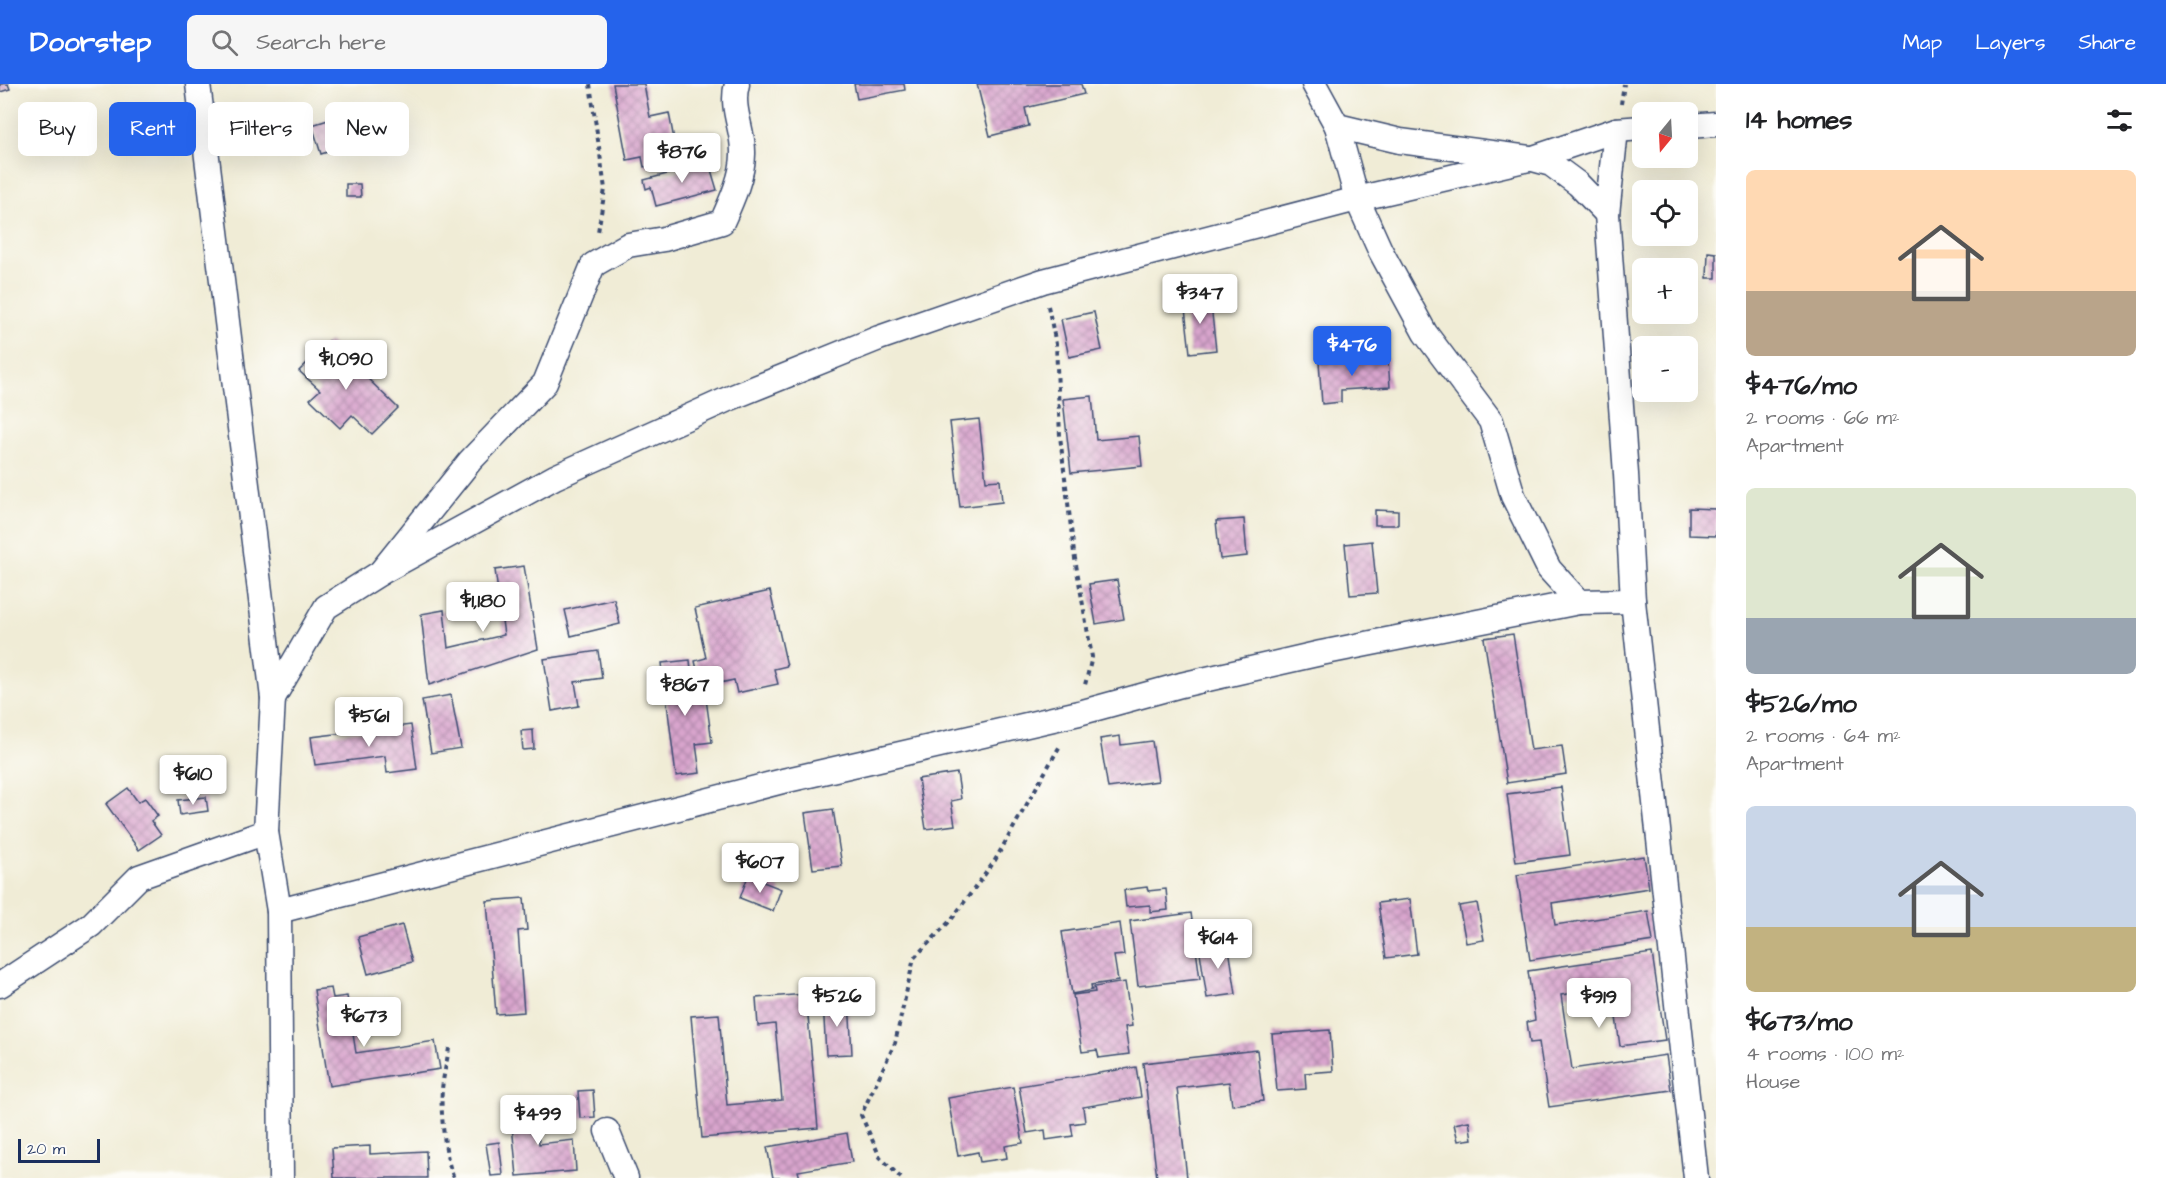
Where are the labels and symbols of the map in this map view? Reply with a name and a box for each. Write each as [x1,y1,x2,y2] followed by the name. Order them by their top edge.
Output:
[1632,102,1698,168] north arrow
[646,133,718,184] pin: $876
[1164,274,1236,325] pin: $347
[1316,326,1388,377] pin: $476
[297,340,395,391] pin: $1,090
[434,582,532,633] pin: $1,180
[649,666,721,717] pin: $867
[333,697,405,748] pin: $561
[157,755,229,806] pin: $610
[724,843,796,894] pin: $607
[1182,919,1254,970] pin: $614
[801,977,873,1028] pin: $526
[1563,978,1635,1029] pin: $919
[328,997,400,1048] pin: $673
[502,1095,574,1146] pin: $499
[18,1136,100,1164] scale bar

